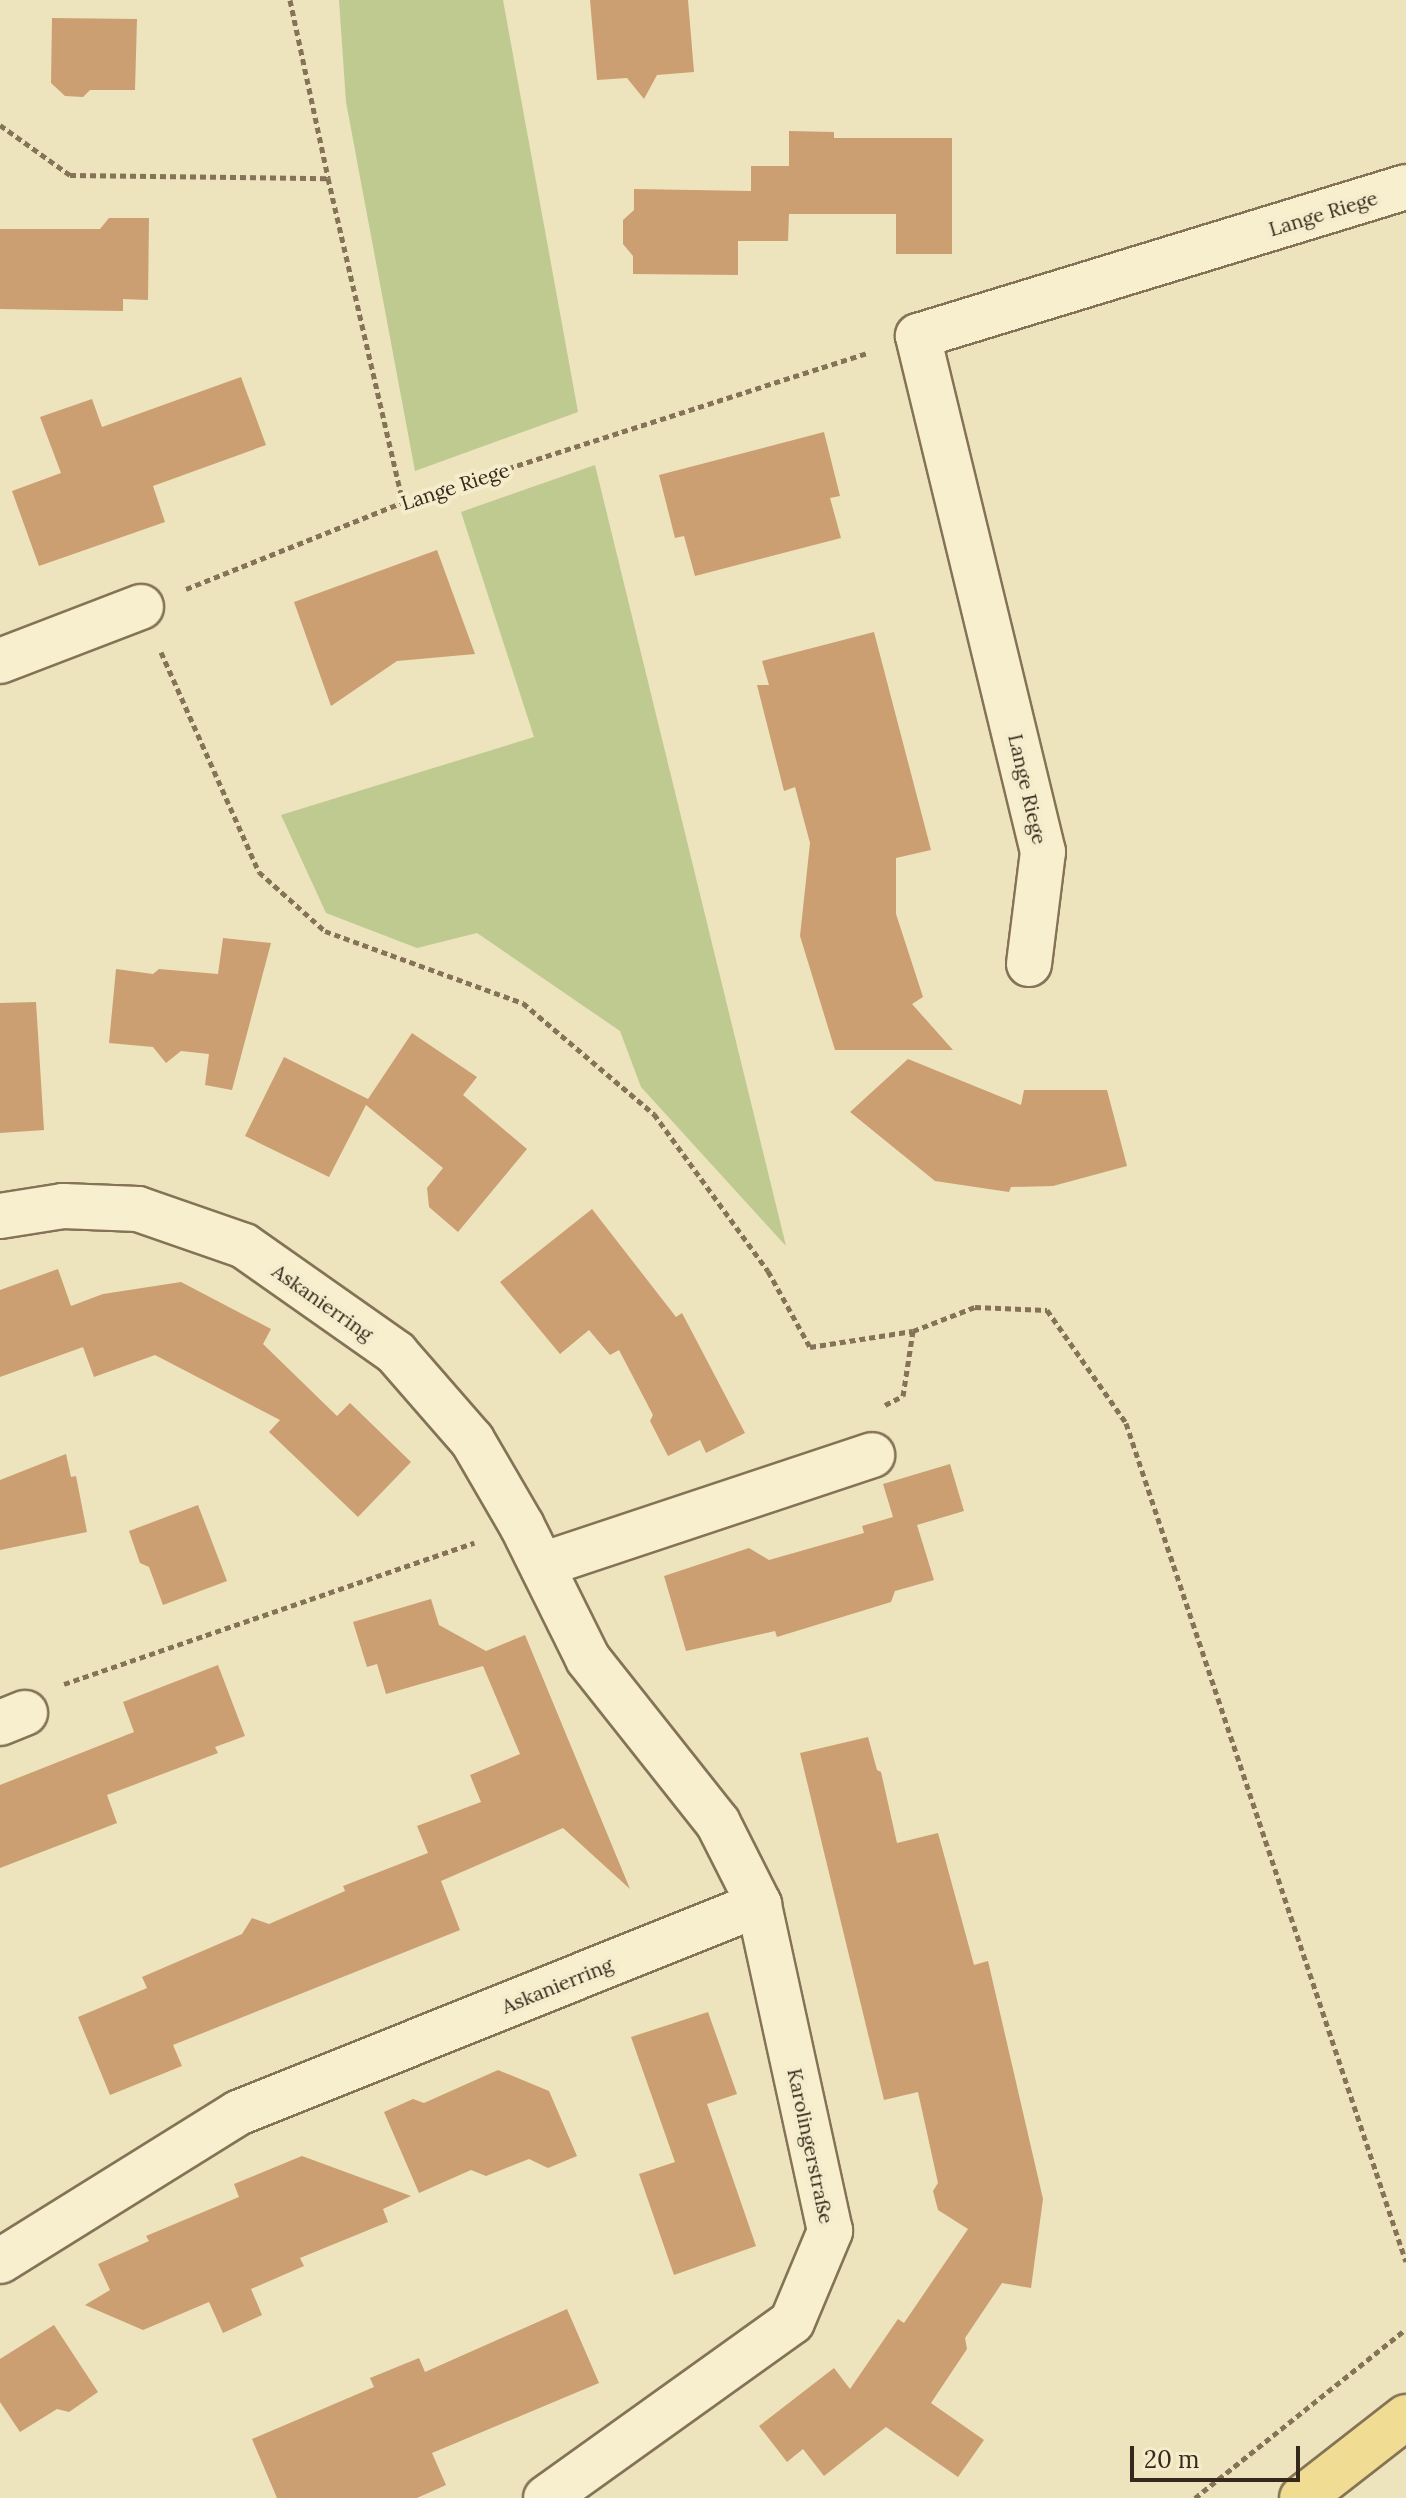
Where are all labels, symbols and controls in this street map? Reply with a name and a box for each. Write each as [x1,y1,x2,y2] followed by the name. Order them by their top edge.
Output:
[1266,185,1380,241] street label: Lange Riege
[398,457,512,515] street label: Lange Riege
[1004,732,1052,846] street label: Lange Riege
[268,1258,378,1346] street label: Askanierring
[498,1952,616,2018] street label: Askanierring
[783,2066,839,2226] street label: Karolingerstraße
[1134,2430,1304,2480] scale bar
[1144,2444,1200,2475] text: 20 m

